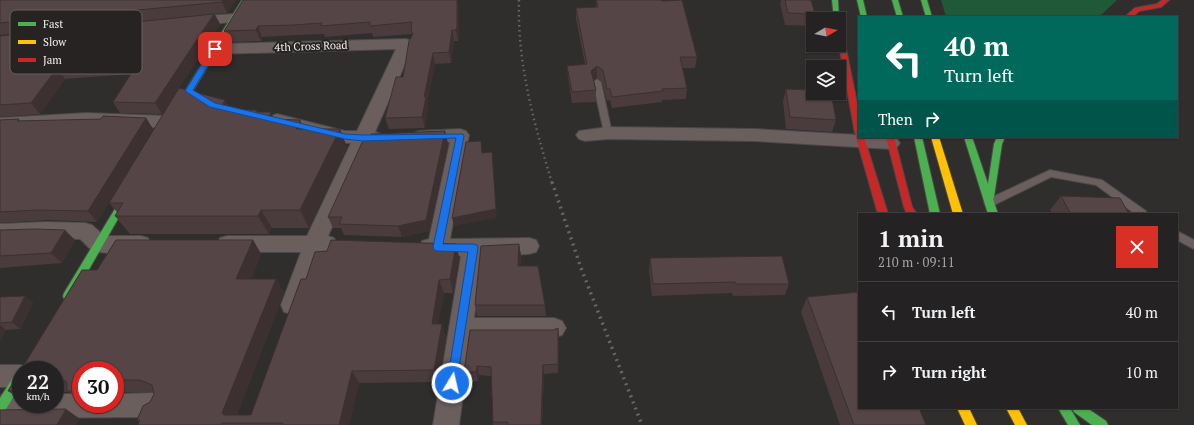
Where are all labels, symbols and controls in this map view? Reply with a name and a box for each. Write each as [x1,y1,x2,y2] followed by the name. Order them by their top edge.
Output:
[10,10,142,74] legend
[806,12,846,52] north arrow
[806,12,846,100] map controls
[43,17,63,31] text: Fast
[944,27,1009,64] text: 40 m
[198,32,232,66] pin
[878,32,930,84] icon: left
[43,35,67,49] text: Slow
[204,38,226,60] icon: arrive
[274,38,348,54] street label: 4th Cross Road
[43,53,62,67] text: Jam
[806,60,846,100] button: layers
[944,63,1014,87] text: Turn left
[921,108,943,130] icon: right
[878,109,913,129] text: Then
[878,222,944,254] text: 1 min
[1116,226,1158,268] button: close
[878,253,955,271] text: 210 m · 09:11
[878,301,900,323] icon: left
[912,302,976,322] text: Turn left
[1125,302,1158,322] text: 40 m
[72,361,124,413] speed limit sign: 30
[878,361,900,383] icon: right
[431,362,473,404] position arrow
[912,362,987,382] text: Turn right
[1125,362,1158,382] text: 10 m
[27,368,49,395] text: 22
[26,390,50,403] text: km/h

